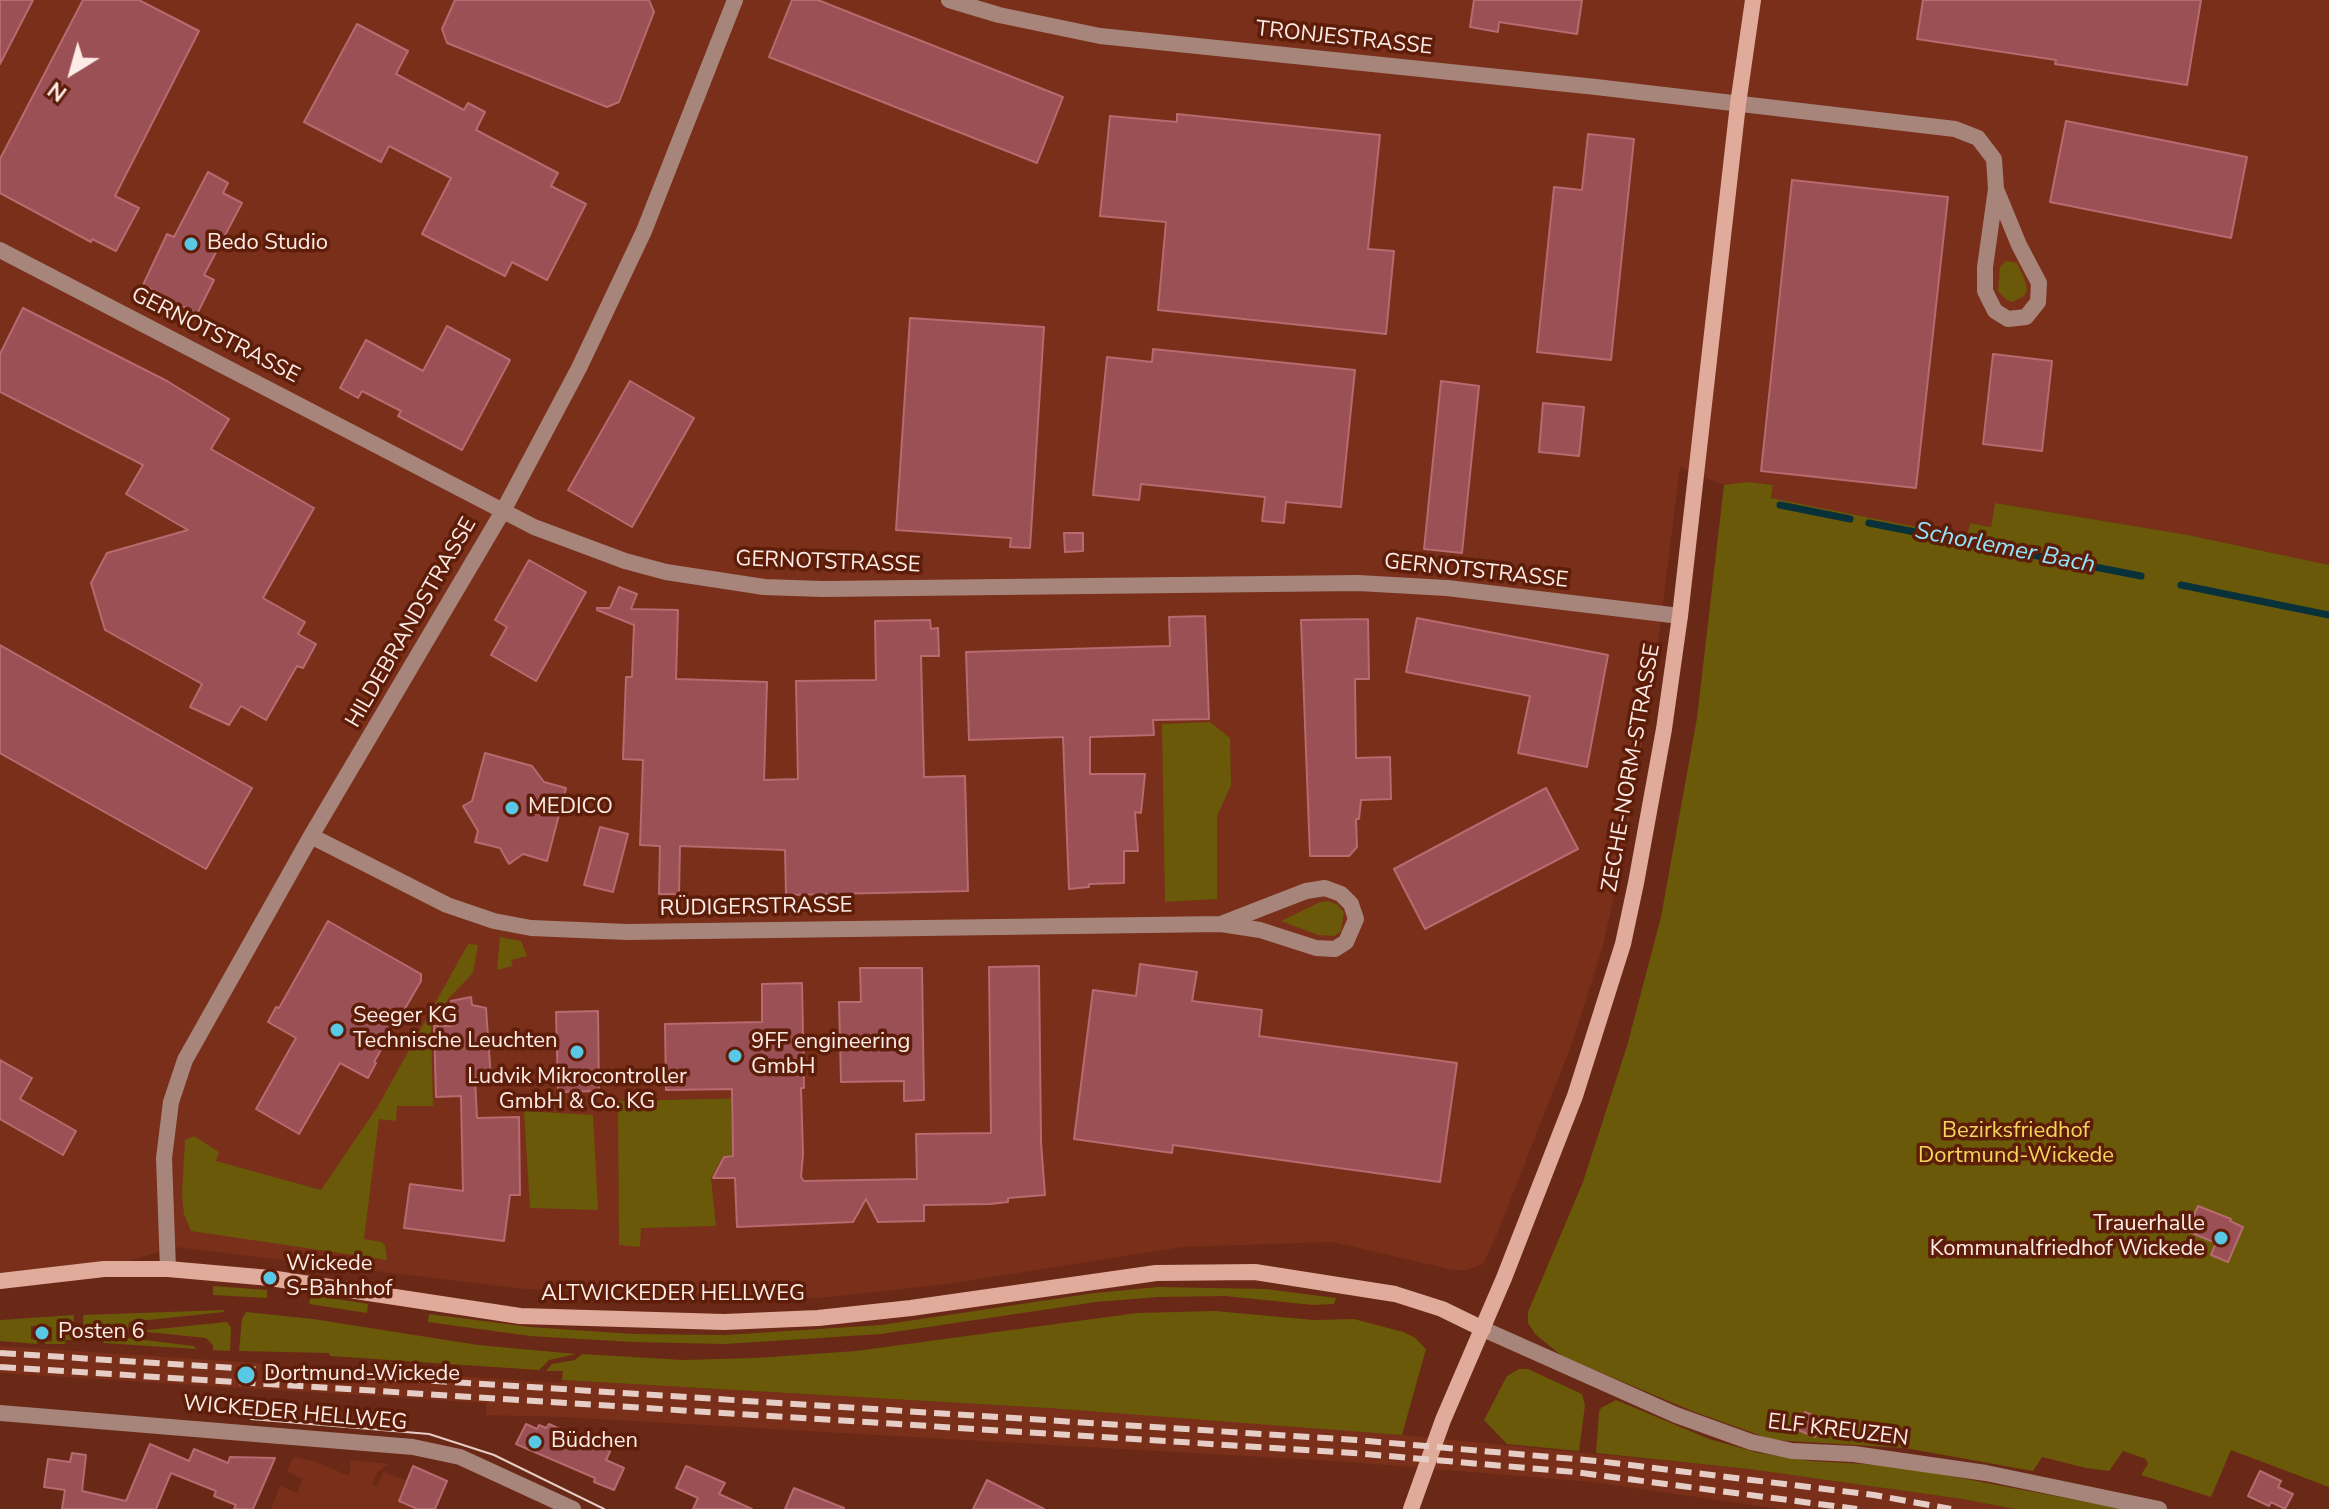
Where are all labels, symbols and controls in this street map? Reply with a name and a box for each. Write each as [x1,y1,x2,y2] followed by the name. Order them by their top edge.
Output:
[1254,17,1434,61] street label: TRONJESTRASSE
[32,32,112,112] north arrow
[42,74,73,108] text: N
[207,231,328,257] place label: Bedo Studio
[182,235,200,253] marker: Bedo Studio
[127,282,303,390] street label: GERNOTSTRASSE
[341,513,483,733] street label: HILDEBRANDSTRASSE
[1912,517,2098,581] water label: Schorlemer Bach
[735,547,921,579] street label: GERNOTSTRASSE
[1383,549,1569,595] street label: GERNOTSTRASSE
[1597,642,1667,894] street label: ZECHE-NORM-STRASSE
[528,795,613,821] place label: MEDICO
[503,799,521,817] marker: MEDICO
[659,893,853,923] street label: RÜDIGERSTRASSE
[353,1004,558,1056] place label: Seeger KG Technische Leuchten
[328,1021,346,1039] marker: Seeger KG Technische Leuchten
[751,1030,910,1082] place label: 9FF engineering GmbH
[568,1043,586,1061] marker: Ludvik Mikrocontroller GmbH & Co. KG
[726,1047,744,1065] marker: 9FF engineering GmbH
[467,1065,687,1116] place label: Ludvik Mikrocontroller GmbH & Co. KG
[1918,1119,2114,1170] park label: Bezirksfriedhof Dortmund-Wickede
[1930,1212,2205,1264] place label: Trauerhalle Kommunalfriedhof Wickede
[2212,1229,2230,1247] marker: Trauerhalle Kommunalfriedhof Wickede
[286,1252,392,1304] place label: Wickede S-Bahnhof
[261,1269,279,1287] marker: Wickede S-Bahnhof
[541,1282,805,1308] street label: ALTWICKEDER HELLWEG
[58,1320,145,1346] place label: Posten 6
[33,1324,51,1342] marker: Posten 6
[264,1362,460,1388] place label: Dortmund-Wickede
[235,1364,257,1386] marker: Dortmund-Wickede
[182,1391,408,1437] street label: WICKEDER HELLWEG
[1766,1409,1910,1453] street label: ELF KREUZEN
[551,1429,638,1455] place label: Büdchen
[526,1433,544,1451] marker: Büdchen

